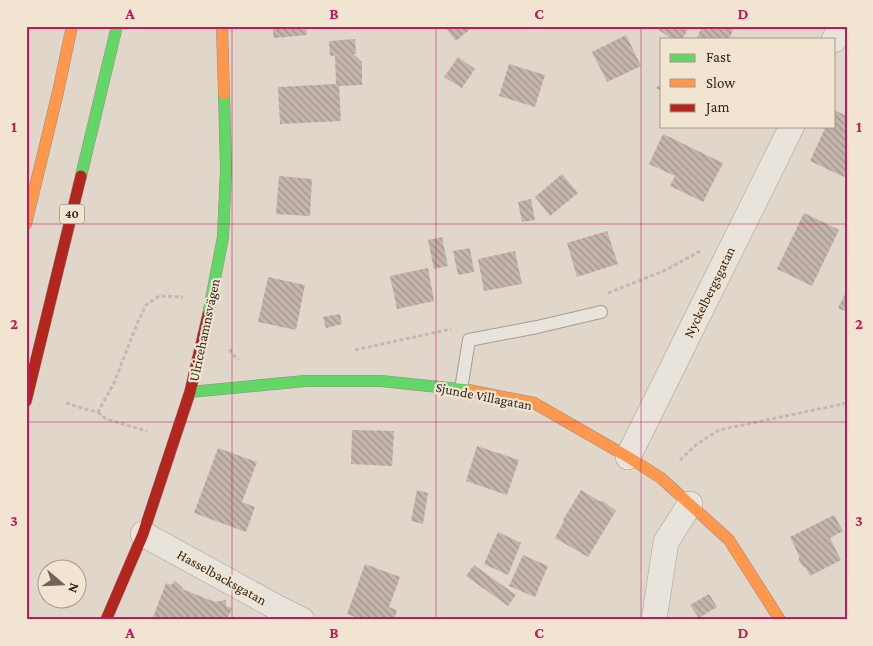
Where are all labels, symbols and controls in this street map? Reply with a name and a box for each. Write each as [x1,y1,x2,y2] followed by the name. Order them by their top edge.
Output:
[124,5,135,22] text: A
[329,5,339,22] text: B
[534,5,544,22] text: C
[737,5,749,22] text: D
[660,38,836,128] legend
[706,49,732,65] text: Fast
[706,75,736,91] text: Slow
[704,99,729,116] text: Jam
[11,118,17,135] text: 1
[856,118,862,135] text: 1
[60,204,84,223] road number: 40
[680,243,738,340] street label: Nyckelbergsgatan
[185,277,223,383] street label: Ulricehamnsvägen
[10,315,18,332] text: 2
[855,315,863,332] text: 2
[434,379,534,414] street label: Sjunde Villagatan
[10,512,18,529] text: 3
[855,512,863,529] text: 3
[174,546,270,608] street label: Hasselbacksgatan
[38,558,88,608] north arrow
[65,581,83,596] text: N
[124,624,135,641] text: A
[329,624,339,641] text: B
[534,624,544,641] text: C
[737,624,749,641] text: D

